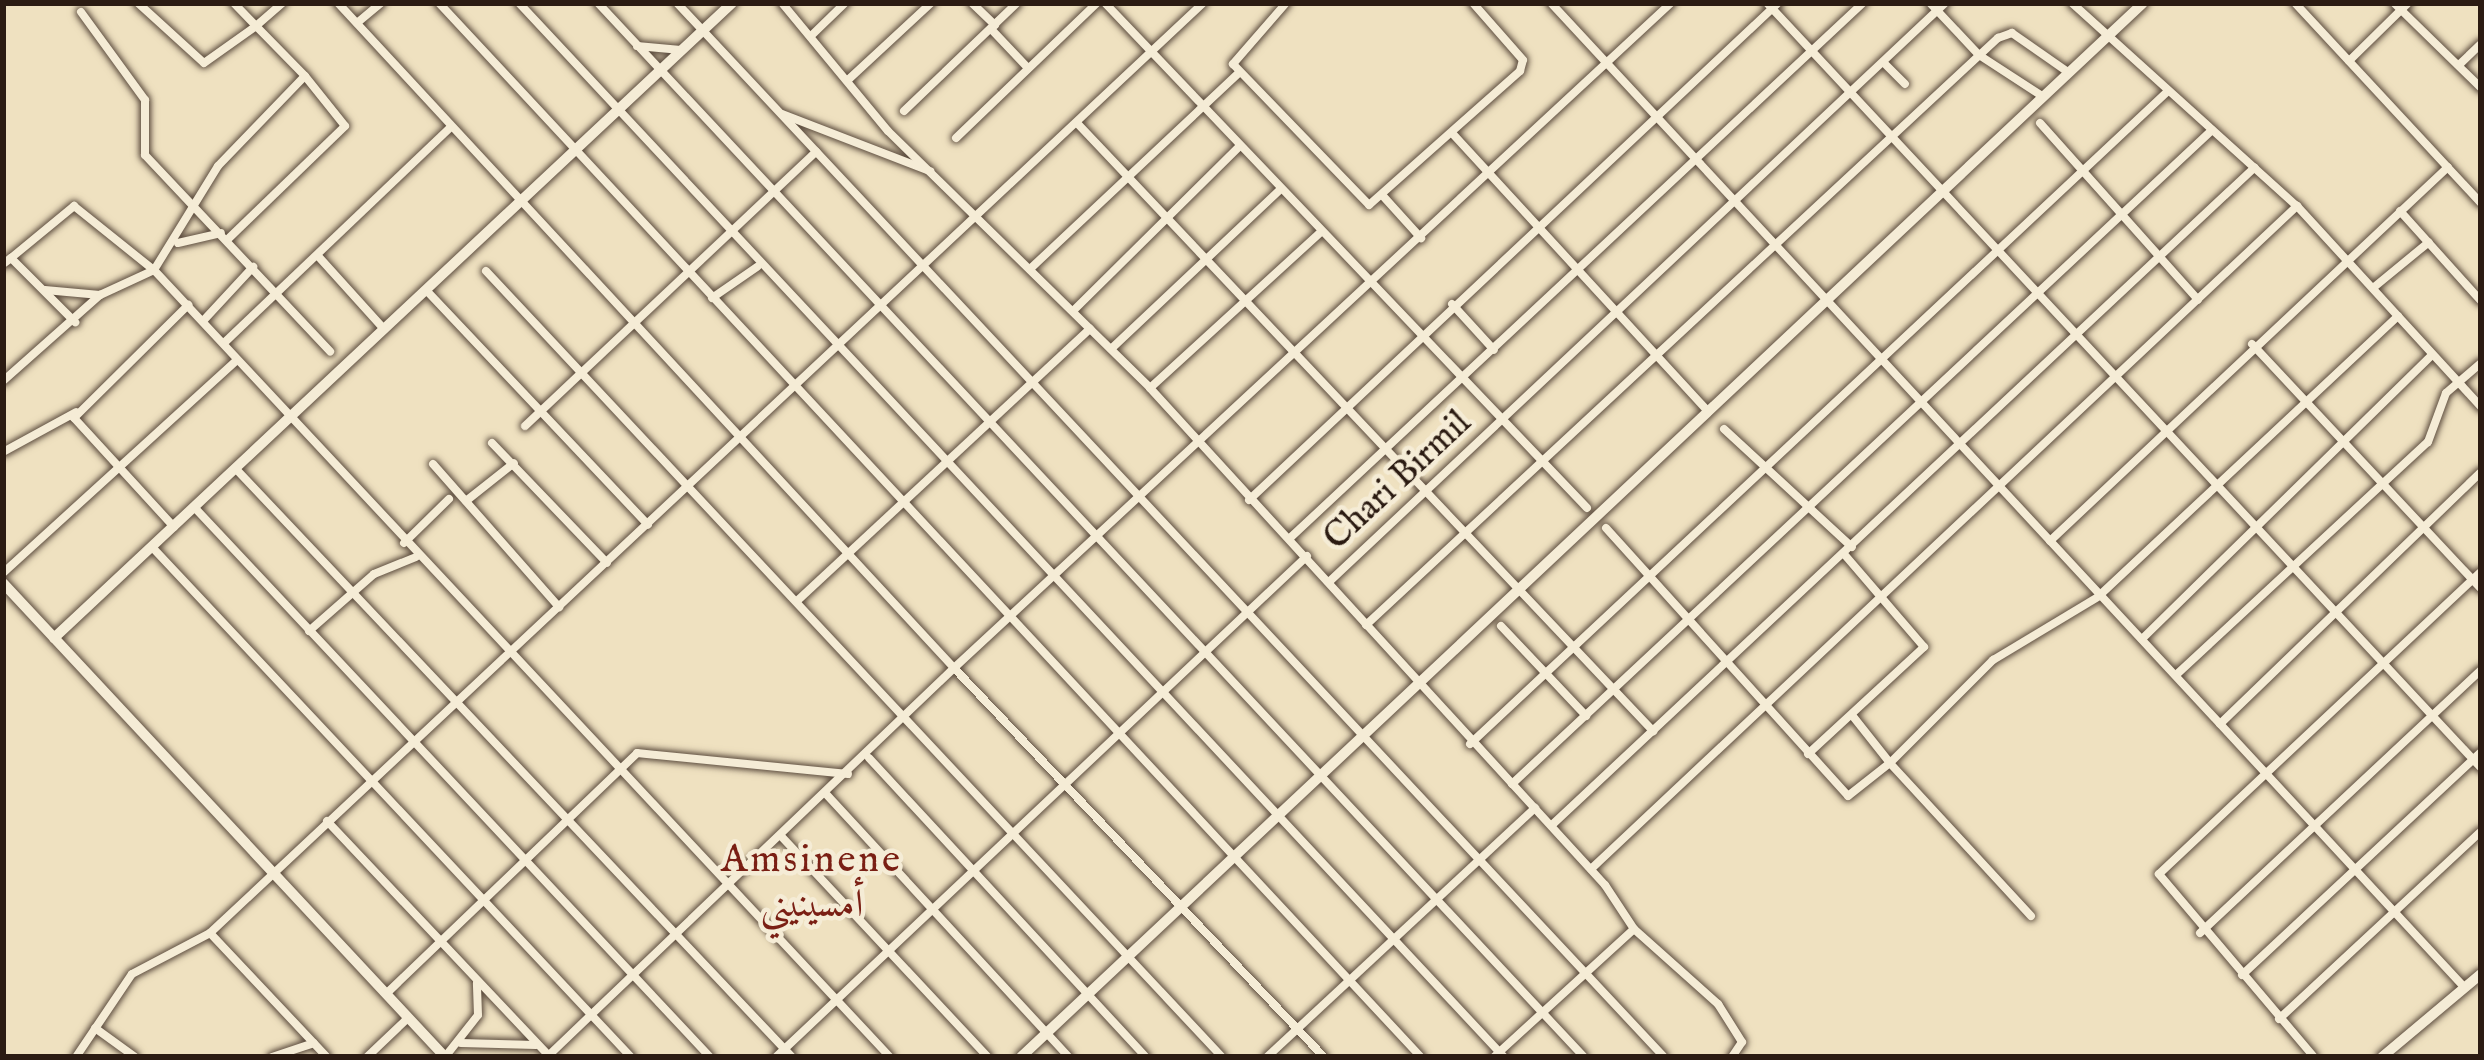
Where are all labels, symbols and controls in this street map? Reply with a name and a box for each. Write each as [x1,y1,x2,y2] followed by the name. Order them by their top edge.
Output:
[1316,402,1480,560] street label: Chari Birmil
[721,839,903,930] district label: Amsinene أمسينيني

